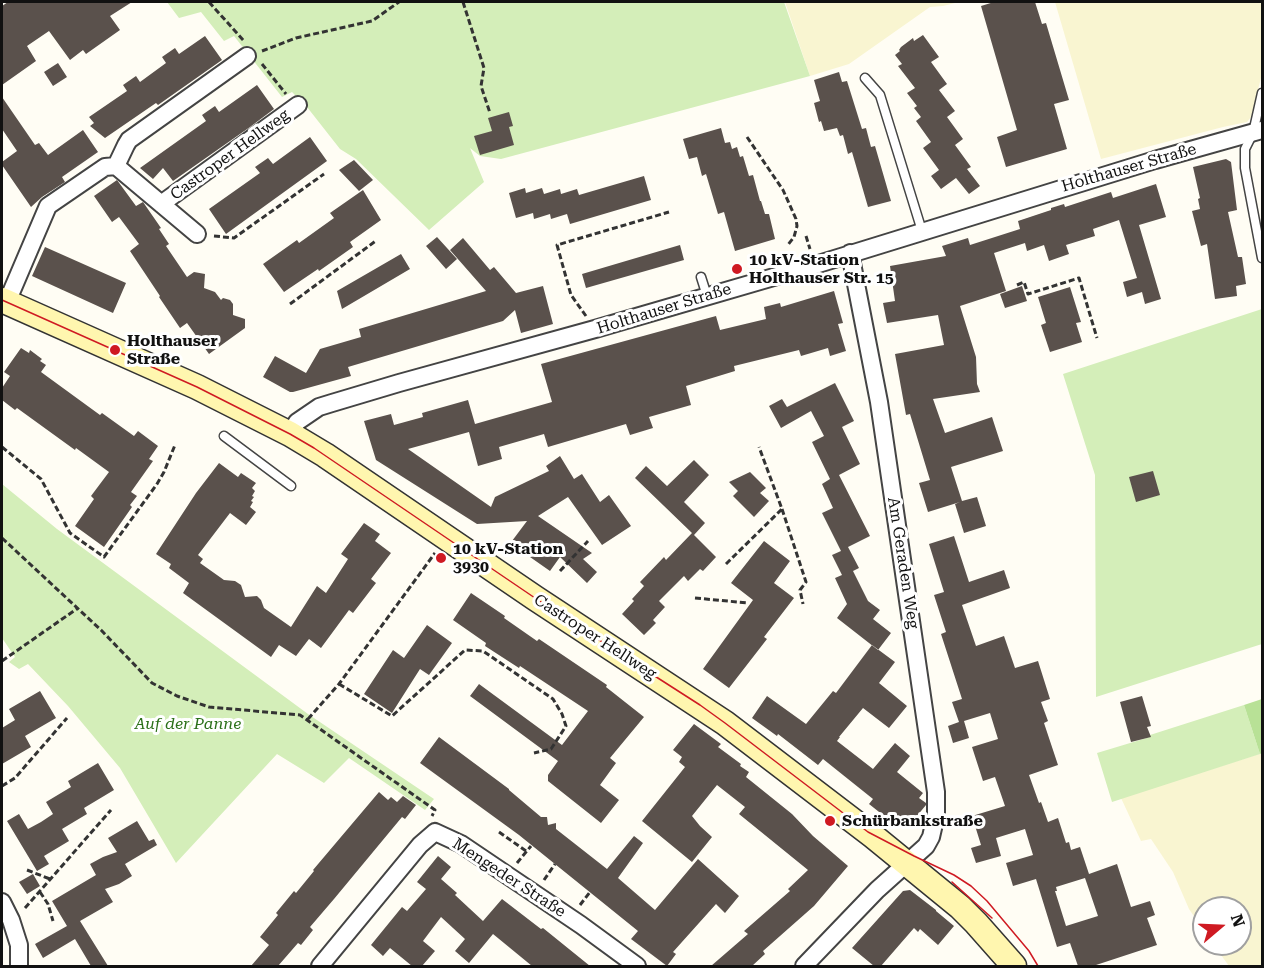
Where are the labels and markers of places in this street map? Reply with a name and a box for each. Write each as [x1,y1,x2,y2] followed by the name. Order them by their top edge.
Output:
[749,250,894,288] place label: 10 kV-Station Holthauser Str. 15
[730,262,744,276] marker: 10 kV-Station Holthauser Str. 15
[127,331,218,369] place label: Holthauser Straße
[108,343,122,357] marker: Holthauser Straße
[453,539,563,577] place label: 10 kV-Station 3930
[434,551,448,565] marker: 10 kV-Station 3930
[842,811,983,831] place label: Schürbankstraße
[823,814,837,828] marker: Schürbankstraße

